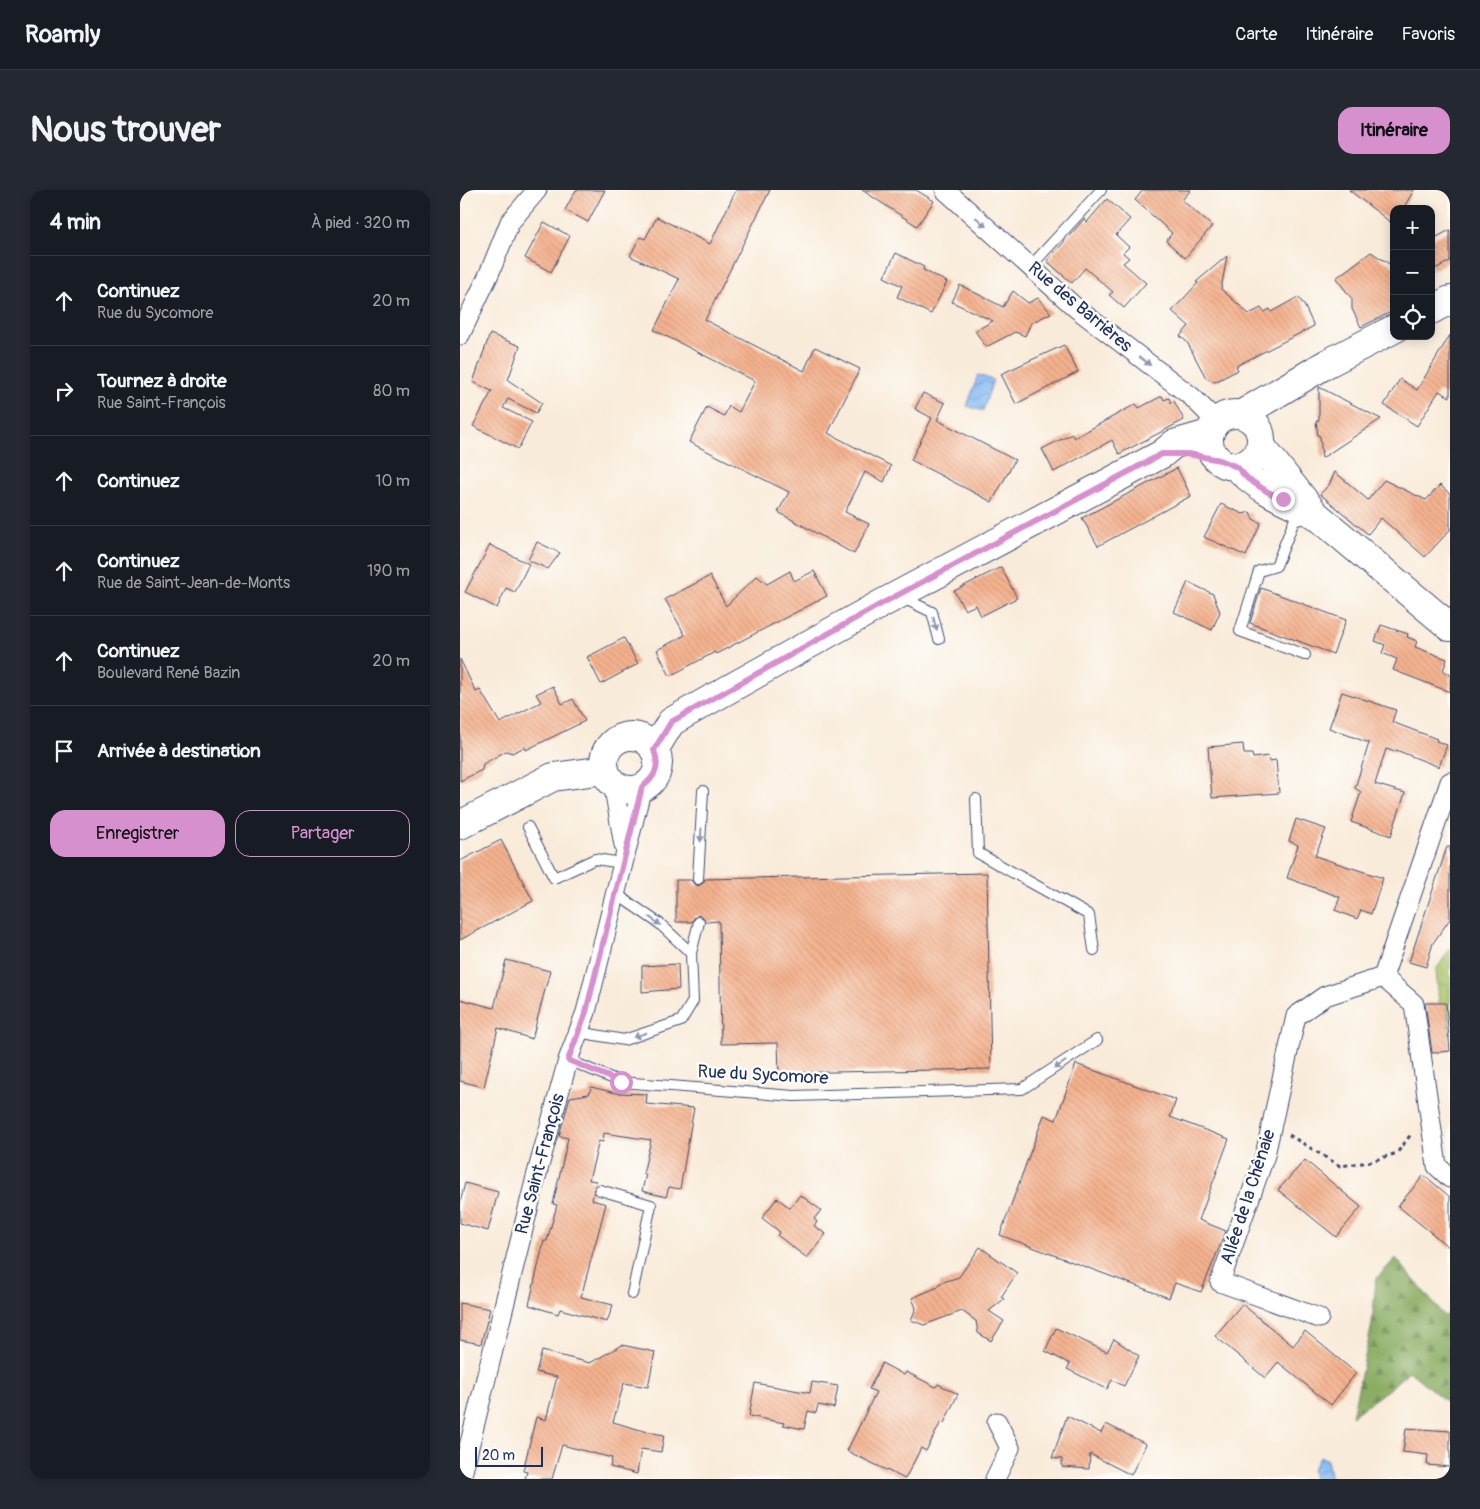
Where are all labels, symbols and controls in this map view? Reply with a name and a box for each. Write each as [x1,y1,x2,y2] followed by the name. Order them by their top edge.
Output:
[25,20,100,49] text: Roamly
[1235,23,1277,46] text: Carte
[1305,23,1373,46] text: Itinéraire
[1401,23,1455,46] text: Favoris
[1338,107,1450,154] button: Itinéraire
[30,108,221,152] text: Nous trouver
[1390,205,1435,340] map controls
[1390,205,1435,250] button: +
[50,209,101,236] text: 4 min
[311,213,410,233] text: À pied · 320 m
[974,217,987,228] one-way arrow
[1390,250,1435,295] button: −
[1023,257,1137,357] street label: Rue des Barrières
[97,279,180,303] text: Continuez
[50,287,78,315] icon: ahead
[372,291,410,311] text: 20 m
[1390,295,1435,340] button: locate
[97,303,214,323] text: Rue du Sycomore
[1138,356,1152,366] one-way arrow
[97,369,227,393] text: Tournez à droite
[50,377,78,405] icon: right
[373,381,410,401] text: 80 m
[97,393,226,413] text: Rue Saint-François
[50,467,78,495] icon: ahead
[97,469,180,493] text: Continuez
[375,471,410,491] text: 10 m
[1272,488,1295,511] route end
[97,549,180,573] text: Continuez
[50,557,78,585] icon: ahead
[367,561,410,581] text: 190 m
[97,573,290,593] text: Rue de Saint-Jean-de-Monts
[931,616,939,631] one-way arrow
[97,639,180,663] text: Continuez
[50,647,78,675] icon: ahead
[372,651,410,671] text: 20 m
[97,663,240,683] text: Boulevard René Bazin
[50,737,78,765] icon: arrive
[97,739,261,763] text: Arrivée à destination
[50,810,225,857] button: Enregistrer
[235,810,410,857] button: Partager
[696,828,704,844] one-way arrow
[648,916,662,926] one-way arrow
[632,1031,647,1039] one-way arrow
[697,1060,829,1090] street label: Rue du Sycomore
[1053,1060,1066,1069] one-way arrow
[610,1071,633,1094] route start
[510,1091,570,1237] street label: Rue Saint-François
[1215,1126,1281,1267] street label: Allée de la Chênaie
[475,1444,542,1467] scale bar
[482,1447,515,1464] text: 20 m

